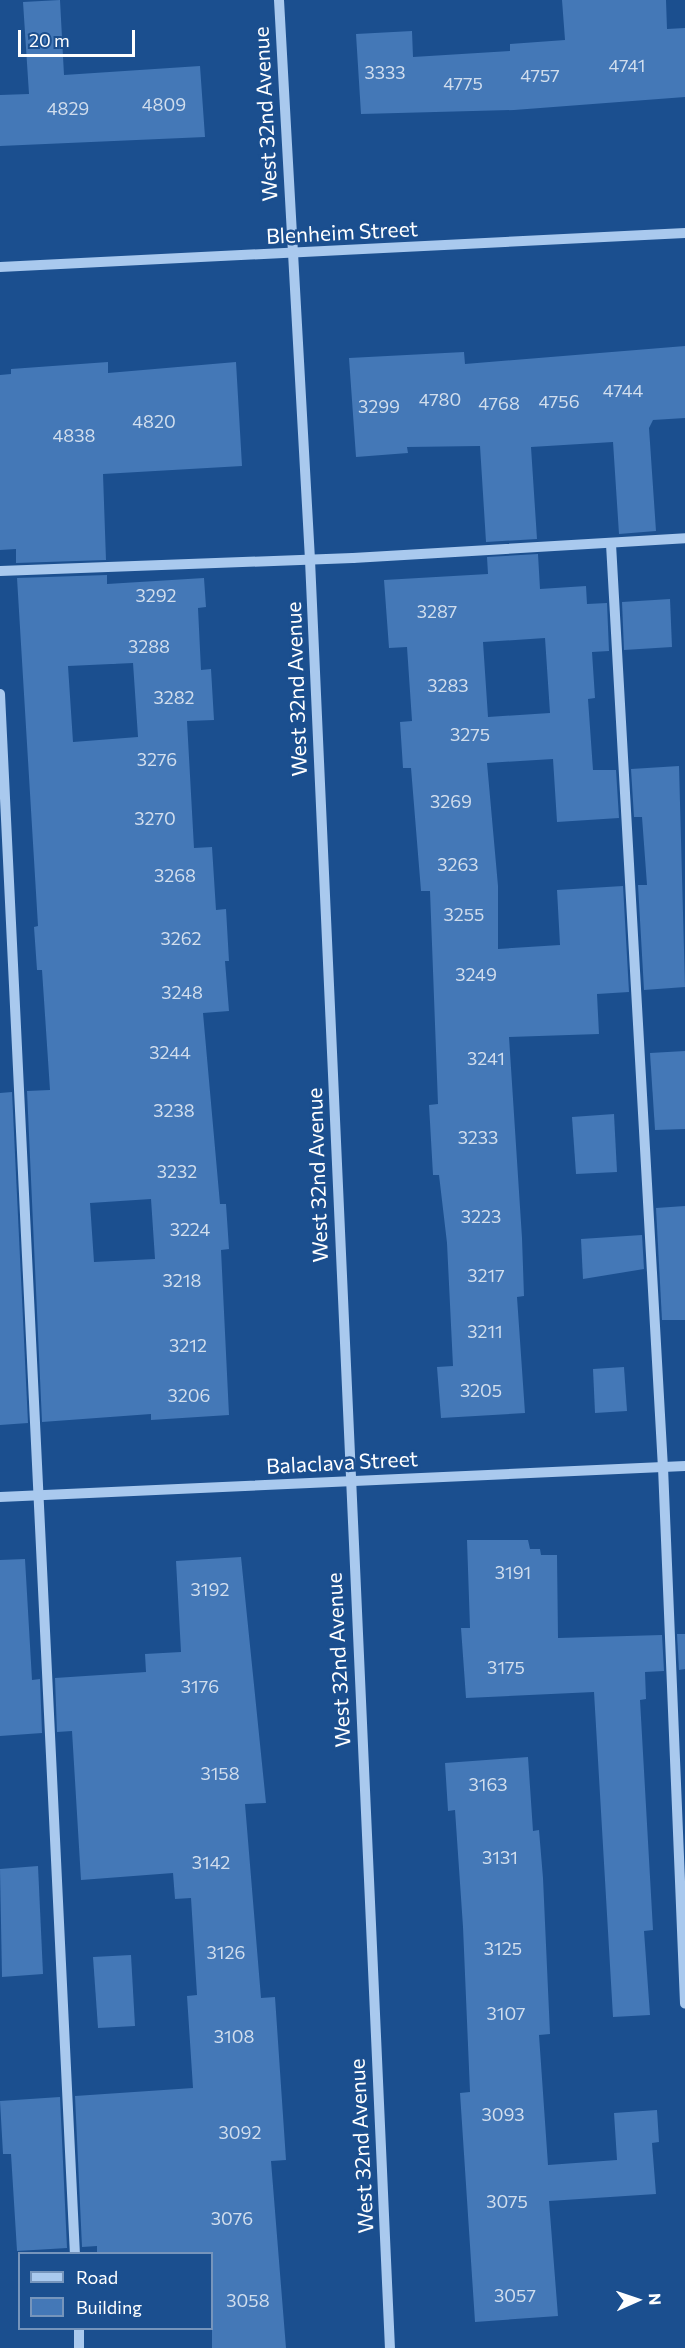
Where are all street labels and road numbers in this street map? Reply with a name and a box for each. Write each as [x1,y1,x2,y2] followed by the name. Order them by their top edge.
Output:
[248,26,282,202] street label: West 32nd Avenue
[265,215,419,249] street label: Blenheim Street
[280,601,312,777] street label: West 32nd Avenue
[301,1087,333,1263] street label: West 32nd Avenue
[265,1445,419,1479] street label: Balaclava Street
[321,1572,355,1748] street label: West 32nd Avenue
[344,2058,378,2234] street label: West 32nd Avenue

